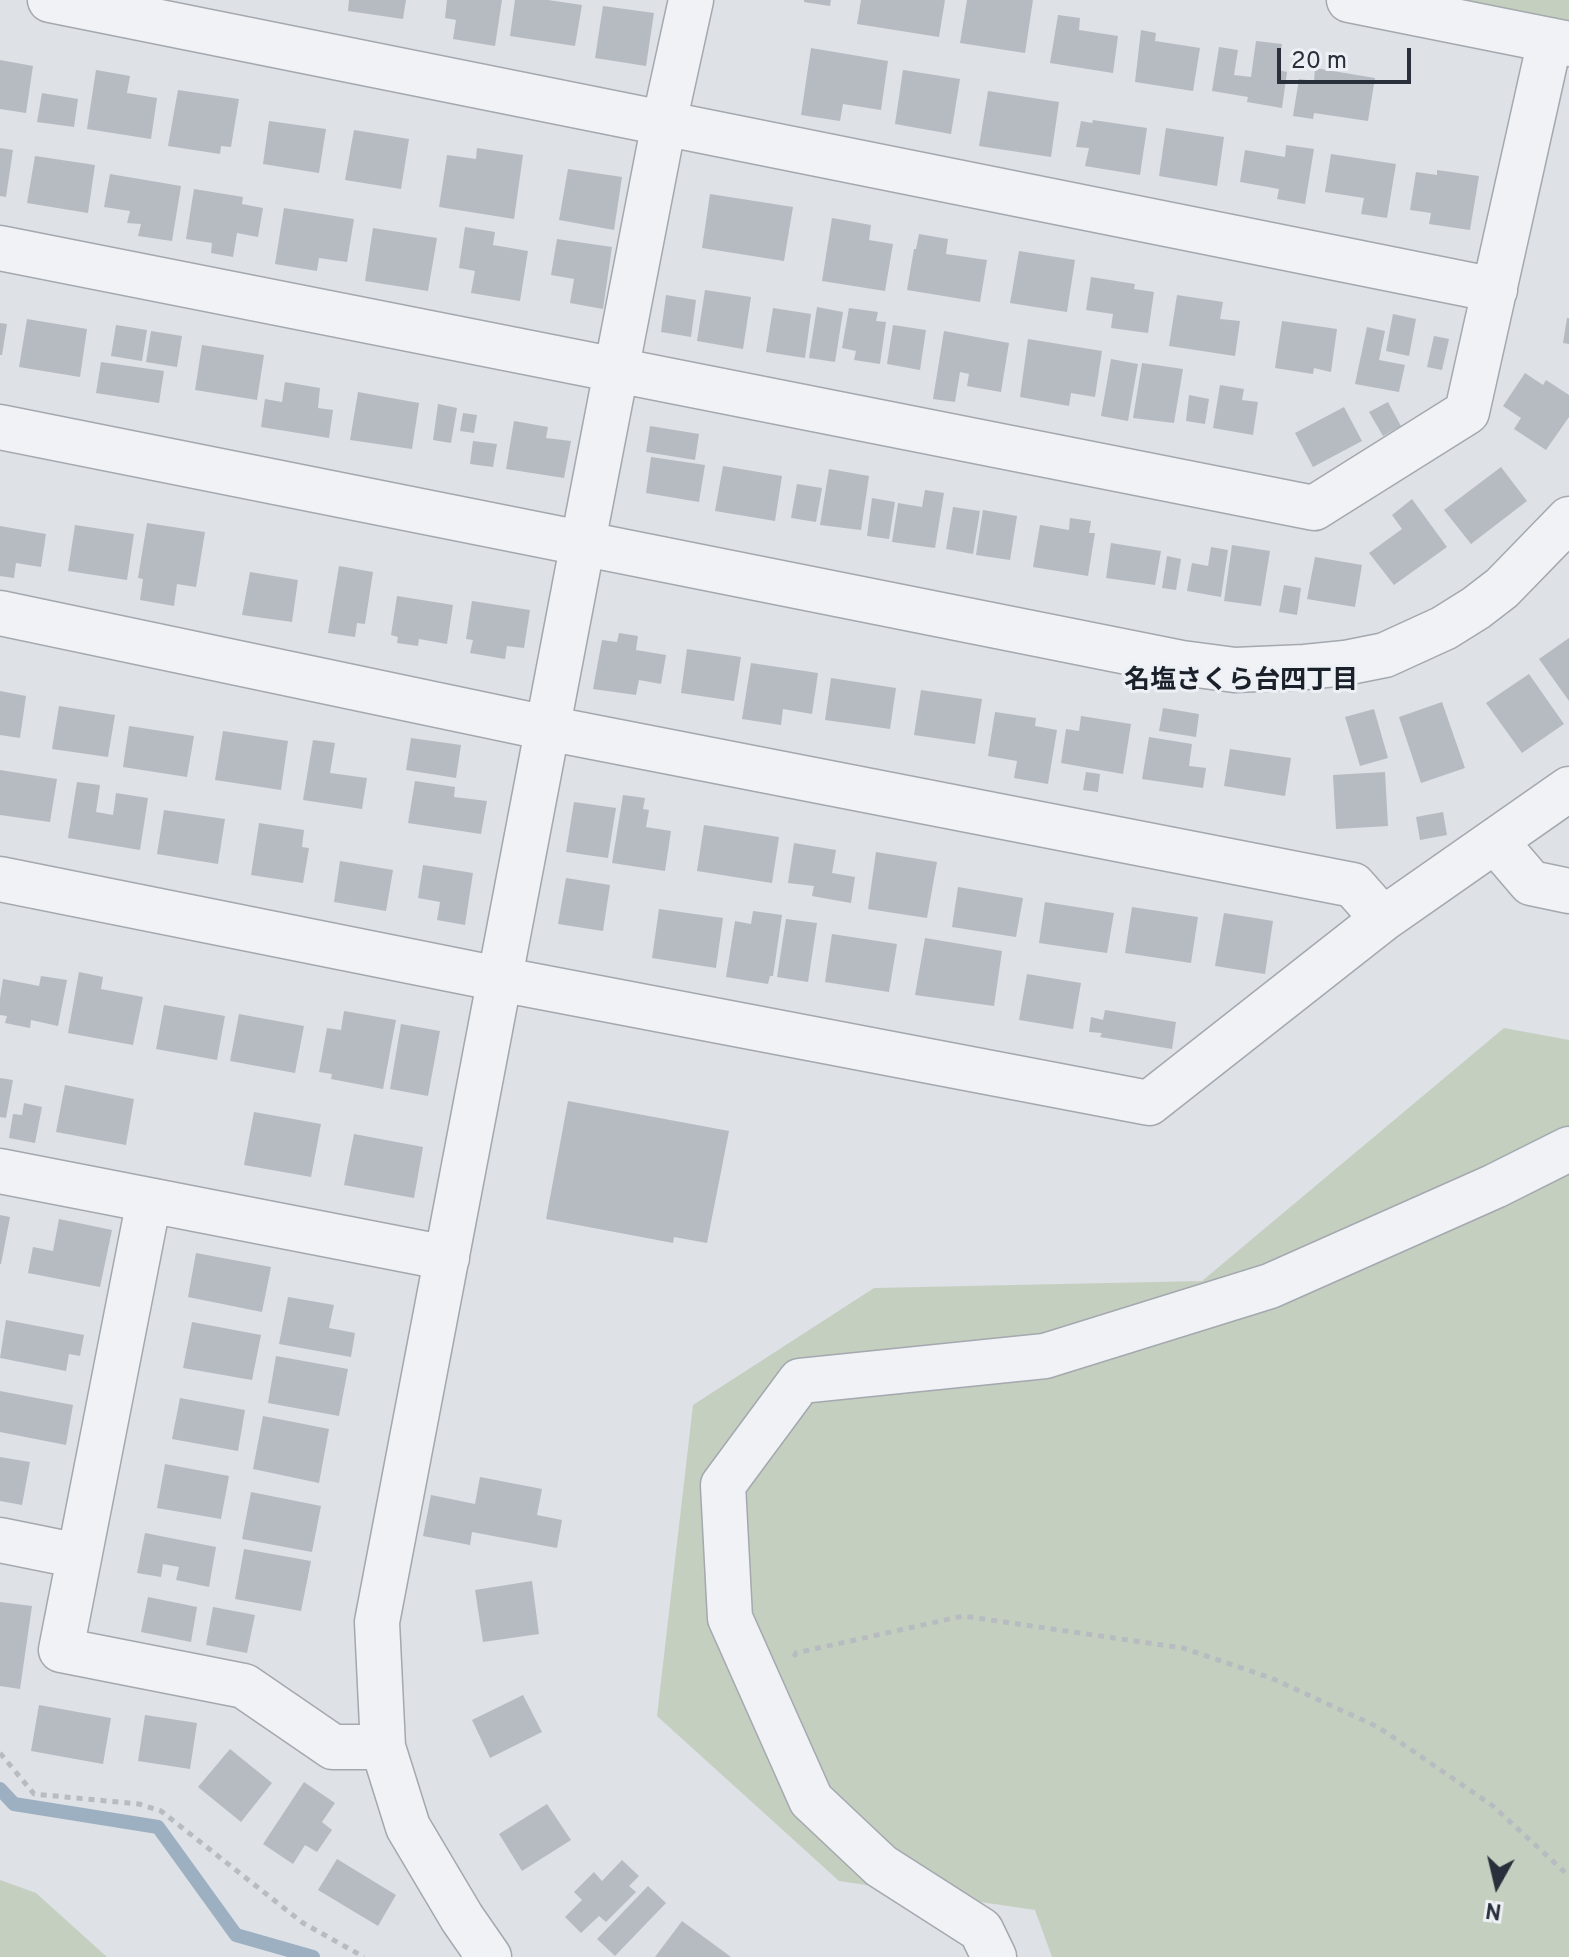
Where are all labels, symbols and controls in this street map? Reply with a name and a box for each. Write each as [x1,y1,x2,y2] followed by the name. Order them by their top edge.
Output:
[1281,32,1415,82] scale bar
[1291,47,1347,77] text: 20 m
[1124,667,1358,699] district label: 名塩さくら台四丁目
[1457,1845,1537,1925] north arrow
[1484,1895,1503,1924] text: N

